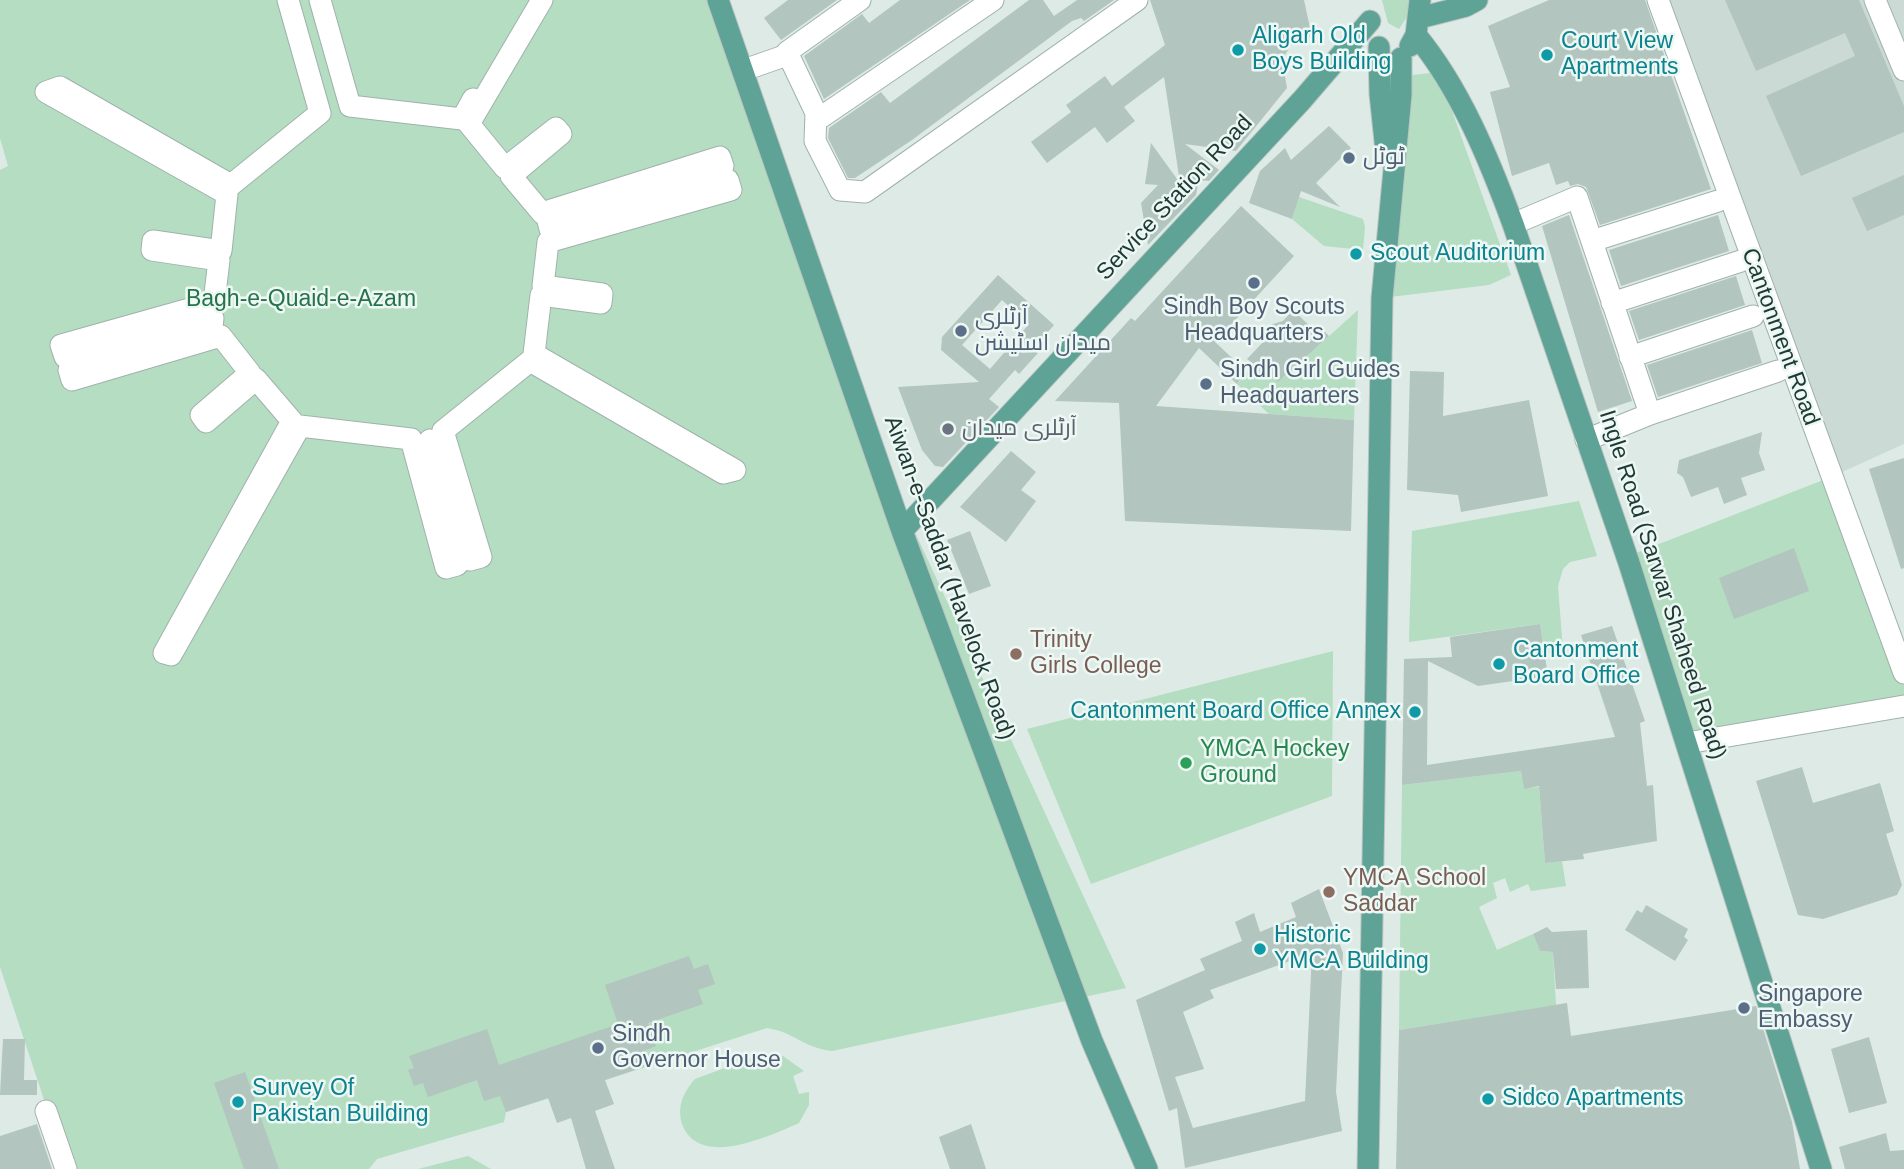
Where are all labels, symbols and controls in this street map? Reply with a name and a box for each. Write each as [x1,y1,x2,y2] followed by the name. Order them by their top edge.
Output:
[1252,23,1391,77] place label: Aligarh Old Boys Building
[1561,28,1679,82] place label: Court View Apartments
[1230,42,1246,58] marker: Aligarh Old Boys Building
[1539,47,1555,63] marker: Court View Apartments
[1091,110,1259,286] street label: Service Station Road
[1363,144,1405,172] place label: ٹوٹل
[1341,150,1357,166] marker: ٹوٹل
[1370,240,1545,268] place label: Scout Auditorium
[1735,245,1825,429] street label: Cantonment Road
[1348,246,1364,262] marker: Scout Auditorium
[1246,275,1262,291] marker: Sindh Boy Scouts Headquarters
[186,286,416,314] park label: Bagh-e-Quaid-e-Azam
[1163,294,1345,348] place label: Sindh Boy Scouts Headquarters
[975,304,1111,358] place label: آرٹلری میدان اسٹیشن
[953,323,969,339] marker: آرٹلری میدان اسٹیشن
[1220,357,1400,411] place label: Sindh Girl Guides Headquarters
[1198,376,1214,392] marker: Sindh Girl Guides Headquarters
[1592,407,1732,763] street label: Ingle Road (Sarwar Shaheed Road)
[877,412,1021,744] street label: Aiwan-e-Saddar (Havelock Road)
[962,415,1077,443] place label: آرٹلری میدان
[940,421,956,437] marker: آرٹلری میدان
[1030,627,1162,681] place label: Trinity Girls College
[1513,637,1640,691] place label: Cantonment Board Office
[1008,646,1024,662] marker: Trinity Girls College
[1491,656,1507,672] marker: Cantonment Board Office
[1070,698,1401,726] place label: Cantonment Board Office Annex
[1407,704,1423,720] marker: Cantonment Board Office Annex
[1200,736,1350,790] place label: YMCA Hockey Ground
[1178,755,1194,771] marker: YMCA Hockey Ground
[1343,865,1486,919] place label: YMCA School Saddar
[1321,884,1337,900] marker: YMCA School Saddar
[1274,922,1429,976] place label: Historic YMCA Building
[1252,941,1268,957] marker: Historic YMCA Building
[1758,981,1863,1035] place label: Singapore Embassy
[1736,1000,1752,1016] marker: Singapore Embassy
[612,1021,781,1075] place label: Sindh Governor House
[590,1040,606,1056] marker: Sindh Governor House
[252,1075,428,1129] place label: Survey Of Pakistan Building
[1502,1085,1684,1113] place label: Sidco Apartments
[1480,1091,1496,1107] marker: Sidco Apartments
[230,1094,246,1110] marker: Survey Of Pakistan Building

